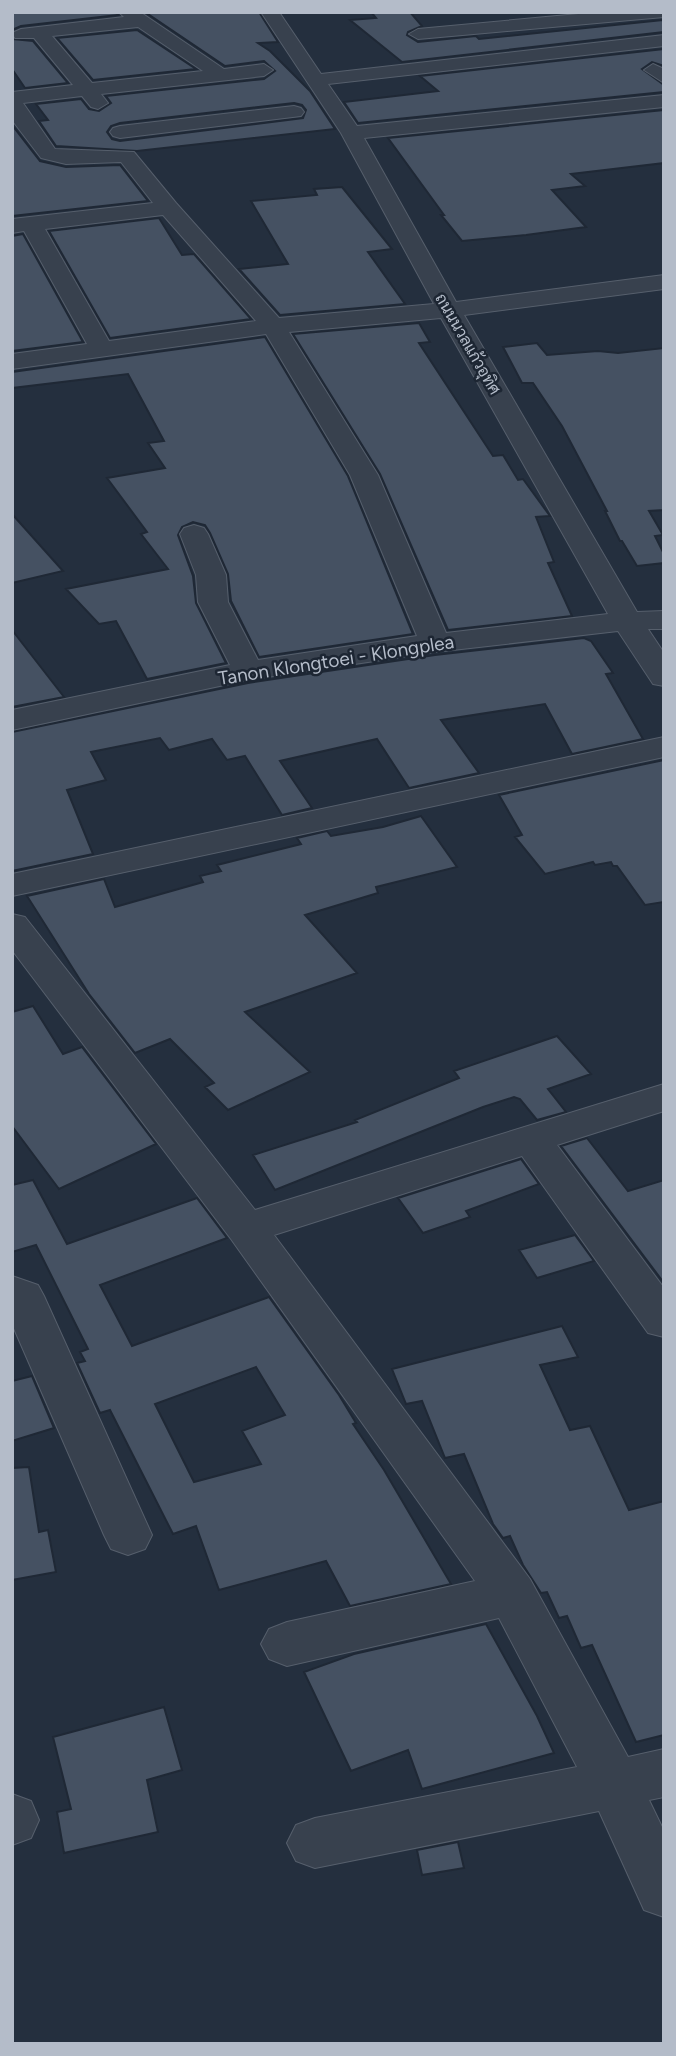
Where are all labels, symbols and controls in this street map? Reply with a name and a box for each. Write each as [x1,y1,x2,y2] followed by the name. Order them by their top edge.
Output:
[430,290,505,399] street label: ถนนนวลแก้วอุทิศ
[216,630,456,690] street label: Tanon Klongtoei - Klongplea

